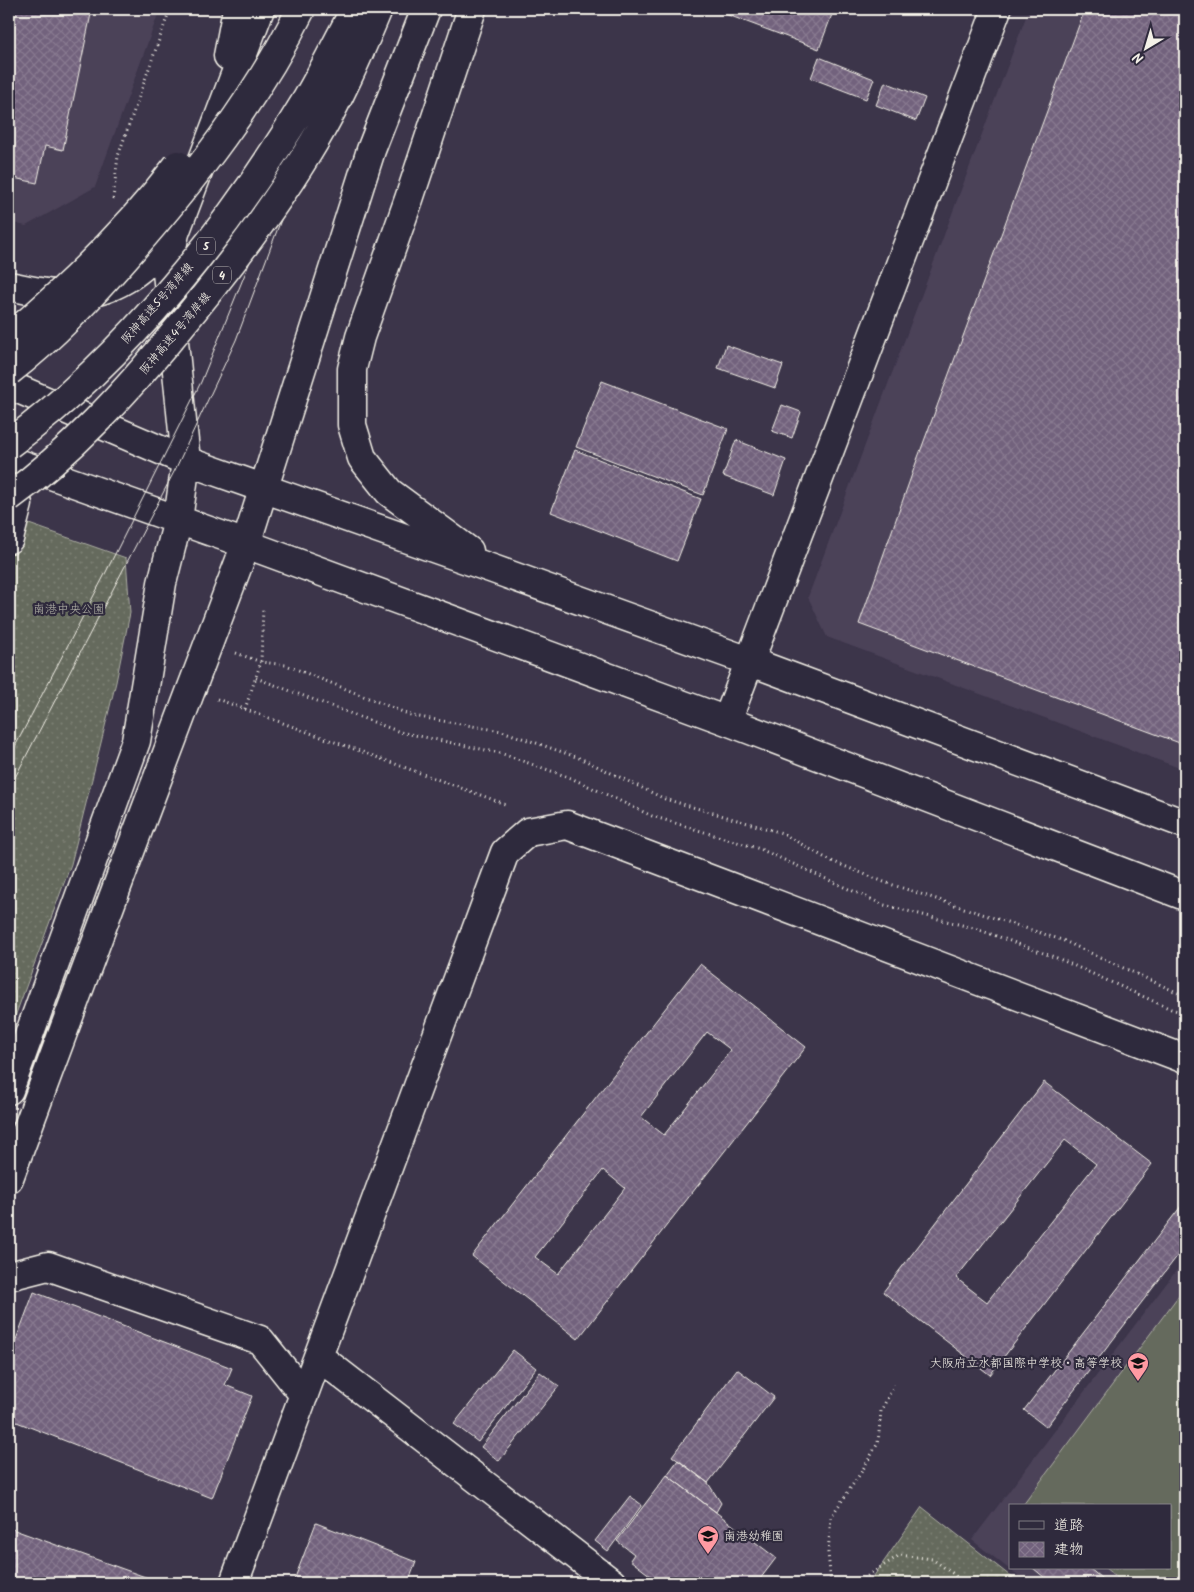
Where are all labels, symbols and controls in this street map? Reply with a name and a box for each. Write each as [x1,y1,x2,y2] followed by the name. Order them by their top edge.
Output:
[1122,22,1172,72] north arrow
[1128,46,1149,69] text: N
[197,238,215,255] road number: 5
[117,258,198,348] street label: 阪神高速5号湾岸線
[213,266,231,284] road number: 4
[135,288,216,379] street label: 阪神高速4号湾岸線
[33,600,105,619] park label: 南港中央公園
[1126,1351,1150,1382] school or university icon: 大阪府立水都国際中学校・高等学校
[930,1354,1122,1373] place label: 大阪府立水都国際中学校・高等学校
[1009,1504,1172,1570] legend
[1054,1514,1084,1538] text: 道路
[696,1524,720,1555] school or university icon: 南港幼稚園
[724,1527,784,1546] place label: 南港幼稚園
[1054,1538,1084,1562] text: 建物

